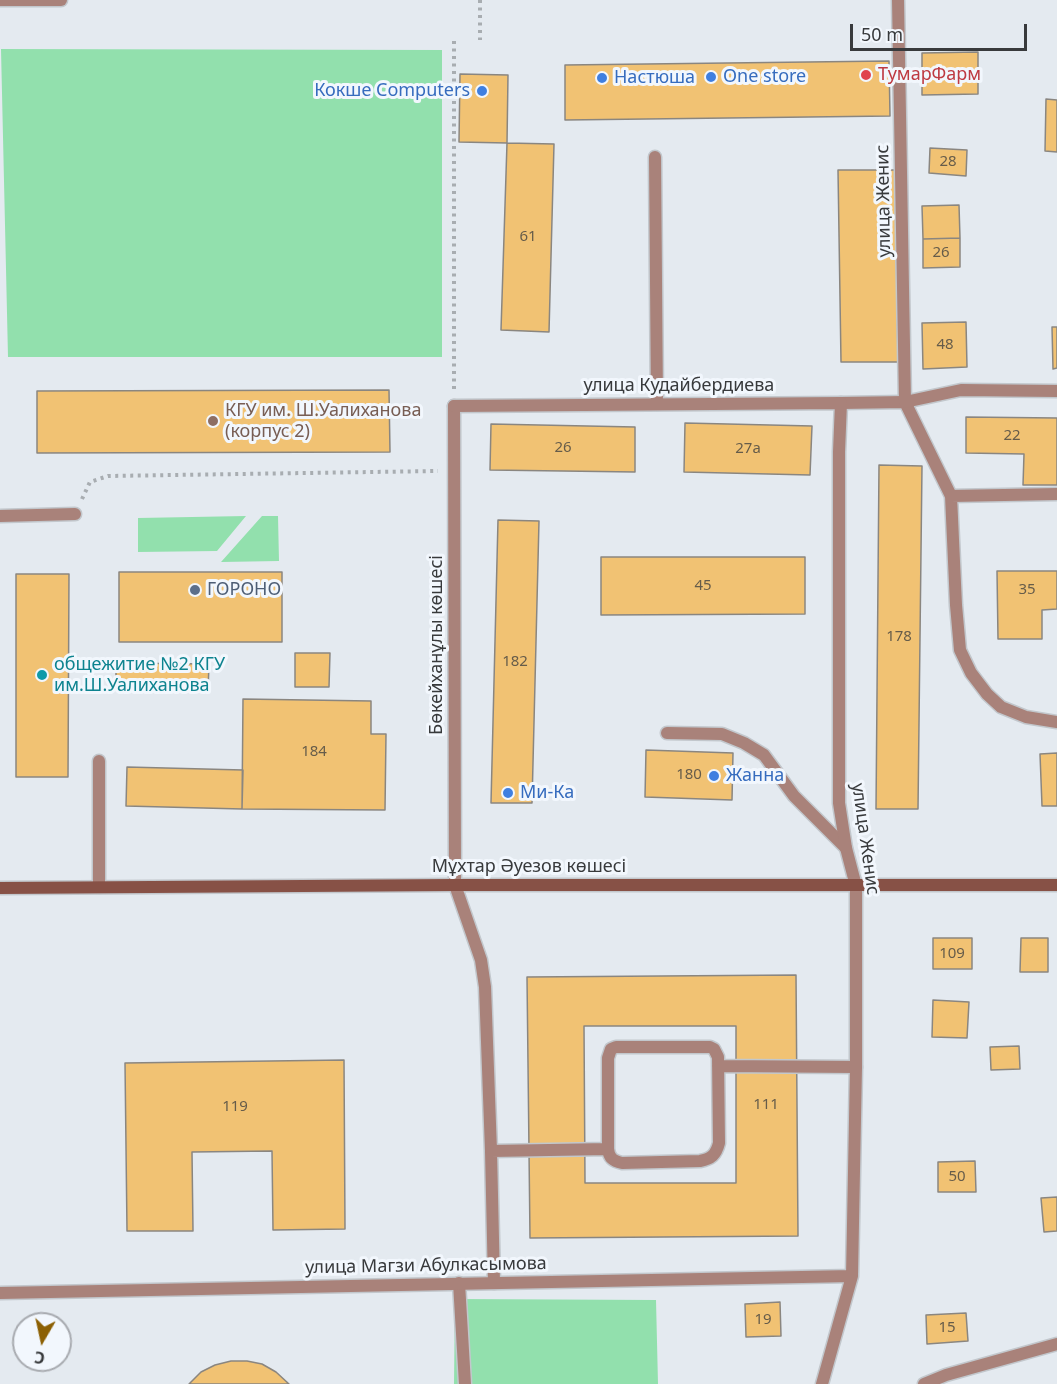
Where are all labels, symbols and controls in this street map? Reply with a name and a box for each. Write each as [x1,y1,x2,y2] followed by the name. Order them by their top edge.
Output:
[853,12,1030,50] scale bar
[861,22,903,46] text: 50 m
[878,64,981,86] place label: ТумарФарм
[723,66,806,88] place label: One store
[614,67,695,89] place label: Настюша
[859,68,873,82] marker: ТумарФарм
[704,70,718,84] marker: One store
[595,71,609,85] marker: Настюша
[314,80,470,102] place label: Кокше Computers
[475,84,489,98] marker: Кокше Computers
[872,144,896,258] street label: улица Женис
[939,153,957,171] house number: 28
[519,228,537,246] house number: 61
[932,244,950,262] house number: 26
[936,336,954,354] house number: 48
[584,375,774,397] street label: улица Кудайбердиева
[225,400,421,442] place label: КГУ им. Ш.Уалиханова (корпус 2)
[206,414,220,428] marker: КГУ им. Ш.Уалиханова (корпус 2)
[1003,427,1021,445] house number: 22
[554,439,572,457] house number: 26
[735,440,761,458] house number: 27а
[426,555,448,735] street label: Бөкейханұлы көшесі
[694,577,712,595] house number: 45
[207,579,281,601] place label: ГОРОНО
[1018,581,1036,599] house number: 35
[188,583,202,597] marker: ГОРОНО
[886,628,912,646] house number: 178
[502,653,528,671] house number: 182
[54,654,225,696] place label: общежитие №2 КГУ им.Ш.Уалиханова
[35,668,49,682] marker: общежитие №2 КГУ им.Ш.Уалиханова
[301,743,327,761] house number: 184
[726,765,784,787] place label: Жанна
[676,766,702,784] house number: 180
[707,769,721,783] marker: Жанна
[520,782,574,804] place label: Ми-Ка
[846,782,884,896] street label: улица Женис
[501,786,515,800] marker: Ми-Ка
[432,856,626,878] street label: Мұхтар Әуезов көшесі
[939,945,965,963] house number: 109
[753,1096,779,1114] house number: 111
[222,1098,248,1116] house number: 119
[948,1168,966,1186] house number: 50
[305,1253,547,1279] street label: улица Магзи Абулкасымова
[754,1311,772,1329] house number: 19
[12,1312,72,1372] north arrow
[938,1319,956,1337] house number: 15
[33,1346,46,1369] text: С

